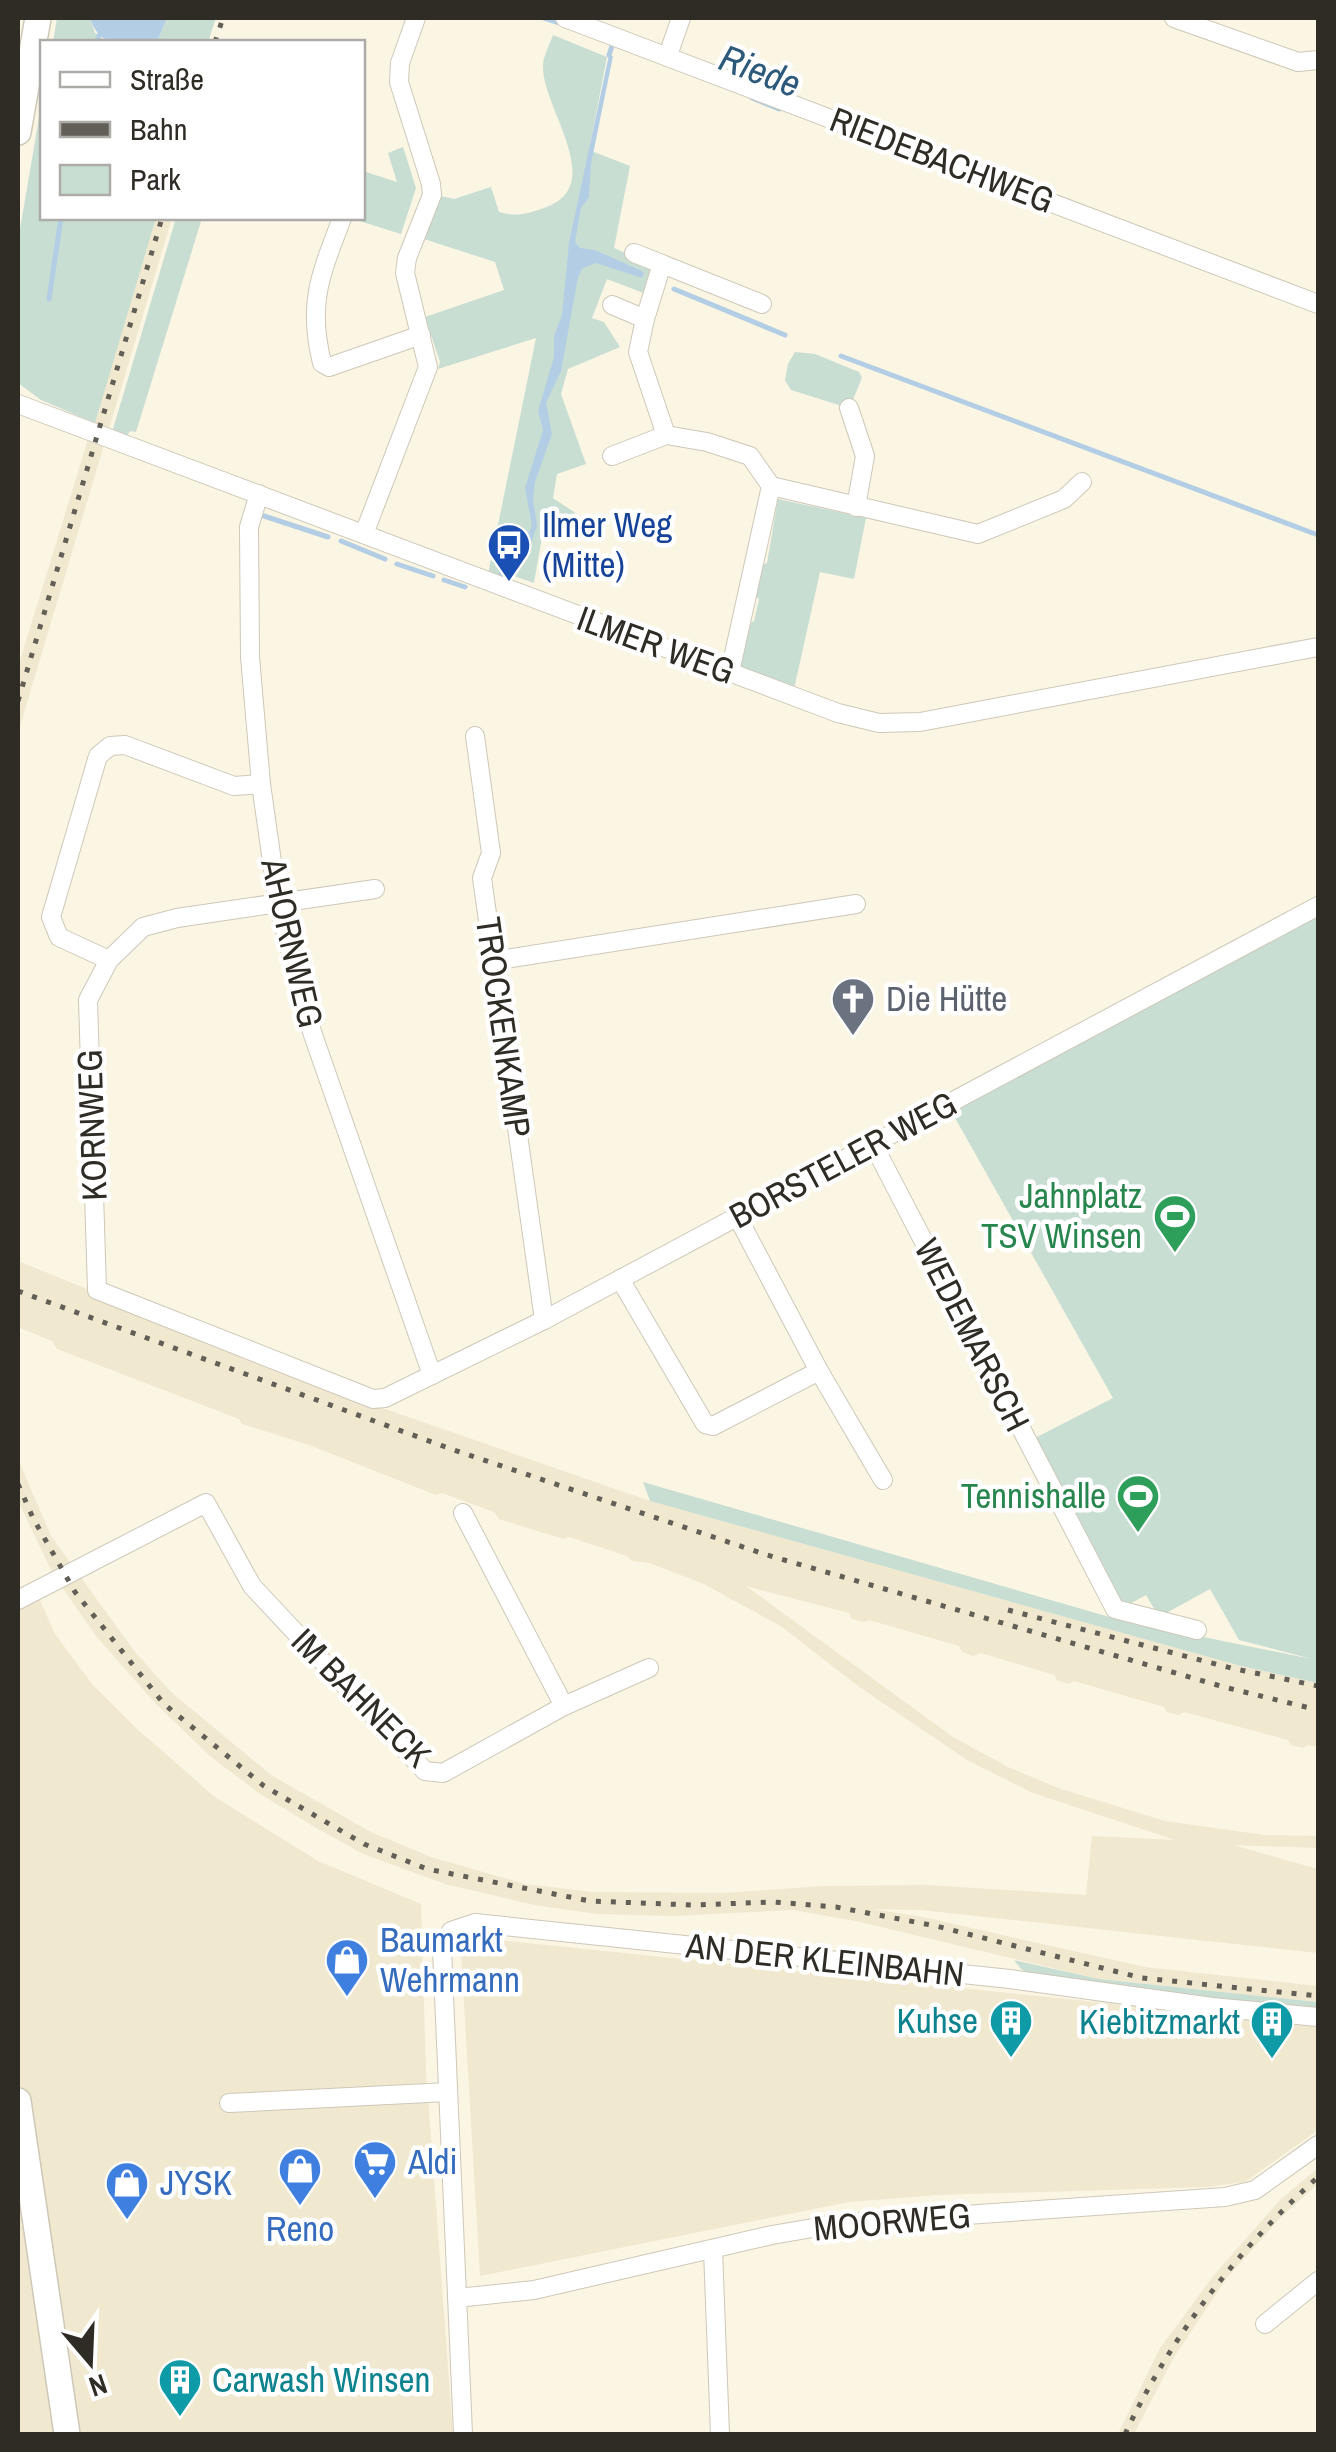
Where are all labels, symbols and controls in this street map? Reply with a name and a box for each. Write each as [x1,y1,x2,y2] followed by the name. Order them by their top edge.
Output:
[712,32,808,109] water label: Riede
[40,40,365,220] legend
[130,59,204,99] text: Straße
[824,95,1061,224] street label: RIEDEBACHWEG
[130,109,187,149] text: Bahn
[130,159,181,199] text: Park
[542,501,672,588] place label: Ilmer Weg (Mitte)
[486,522,532,583] bus stop icon: Ilmer Weg (Mitte)
[571,594,741,695] street label: ILMER WEG
[250,853,335,1032] street label: AHORNWEG
[465,914,542,1140] street label: TROCKENKAMP
[886,975,1007,1022] place label: Die Hütte
[830,976,876,1037] church icon: Die Hütte
[65,1049,118,1202] street label: KORNWEG
[721,1080,964,1239] street label: BORSTELER WEG
[981,1172,1142,1259] place label: Jahnplatz TSV Winsen
[1152,1193,1198,1254] sports icon: Jahnplatz TSV Winsen
[904,1230,1041,1439] street label: WEDEMARSCH
[961,1472,1106,1519] place label: Tennishalle
[1115,1473,1161,1534] sports icon: Tennishalle
[282,1618,441,1777] street label: IM BAHNECK
[380,1916,520,2003] place label: Baumarkt Wehrmann
[683,1921,966,1997] street label: AN DER KLEINBAHN
[324,1937,370,1998] shop icon: Baumarkt Wehrmann
[897,1997,978,2044] place label: Kuhse
[988,1998,1034,2059] building icon: Kuhse
[1079,1998,1240,2045] place label: Kiebitzmarkt
[1249,1999,1295,2060] building icon: Kiebitzmarkt
[407,2138,457,2185] place label: Aldi
[352,2139,398,2200] supermarket icon: Aldi
[277,2146,323,2207] shop icon: Reno
[160,2159,232,2206] place label: JYSK
[104,2160,150,2221] shop icon: JYSK
[812,2191,972,2252] street label: MOORWEG
[266,2205,334,2252] place label: Reno
[40,2312,140,2412] north arrow
[212,2356,431,2403] place label: Carwash Winsen
[157,2357,203,2418] building icon: Carwash Winsen
[84,2365,112,2406] text: N

